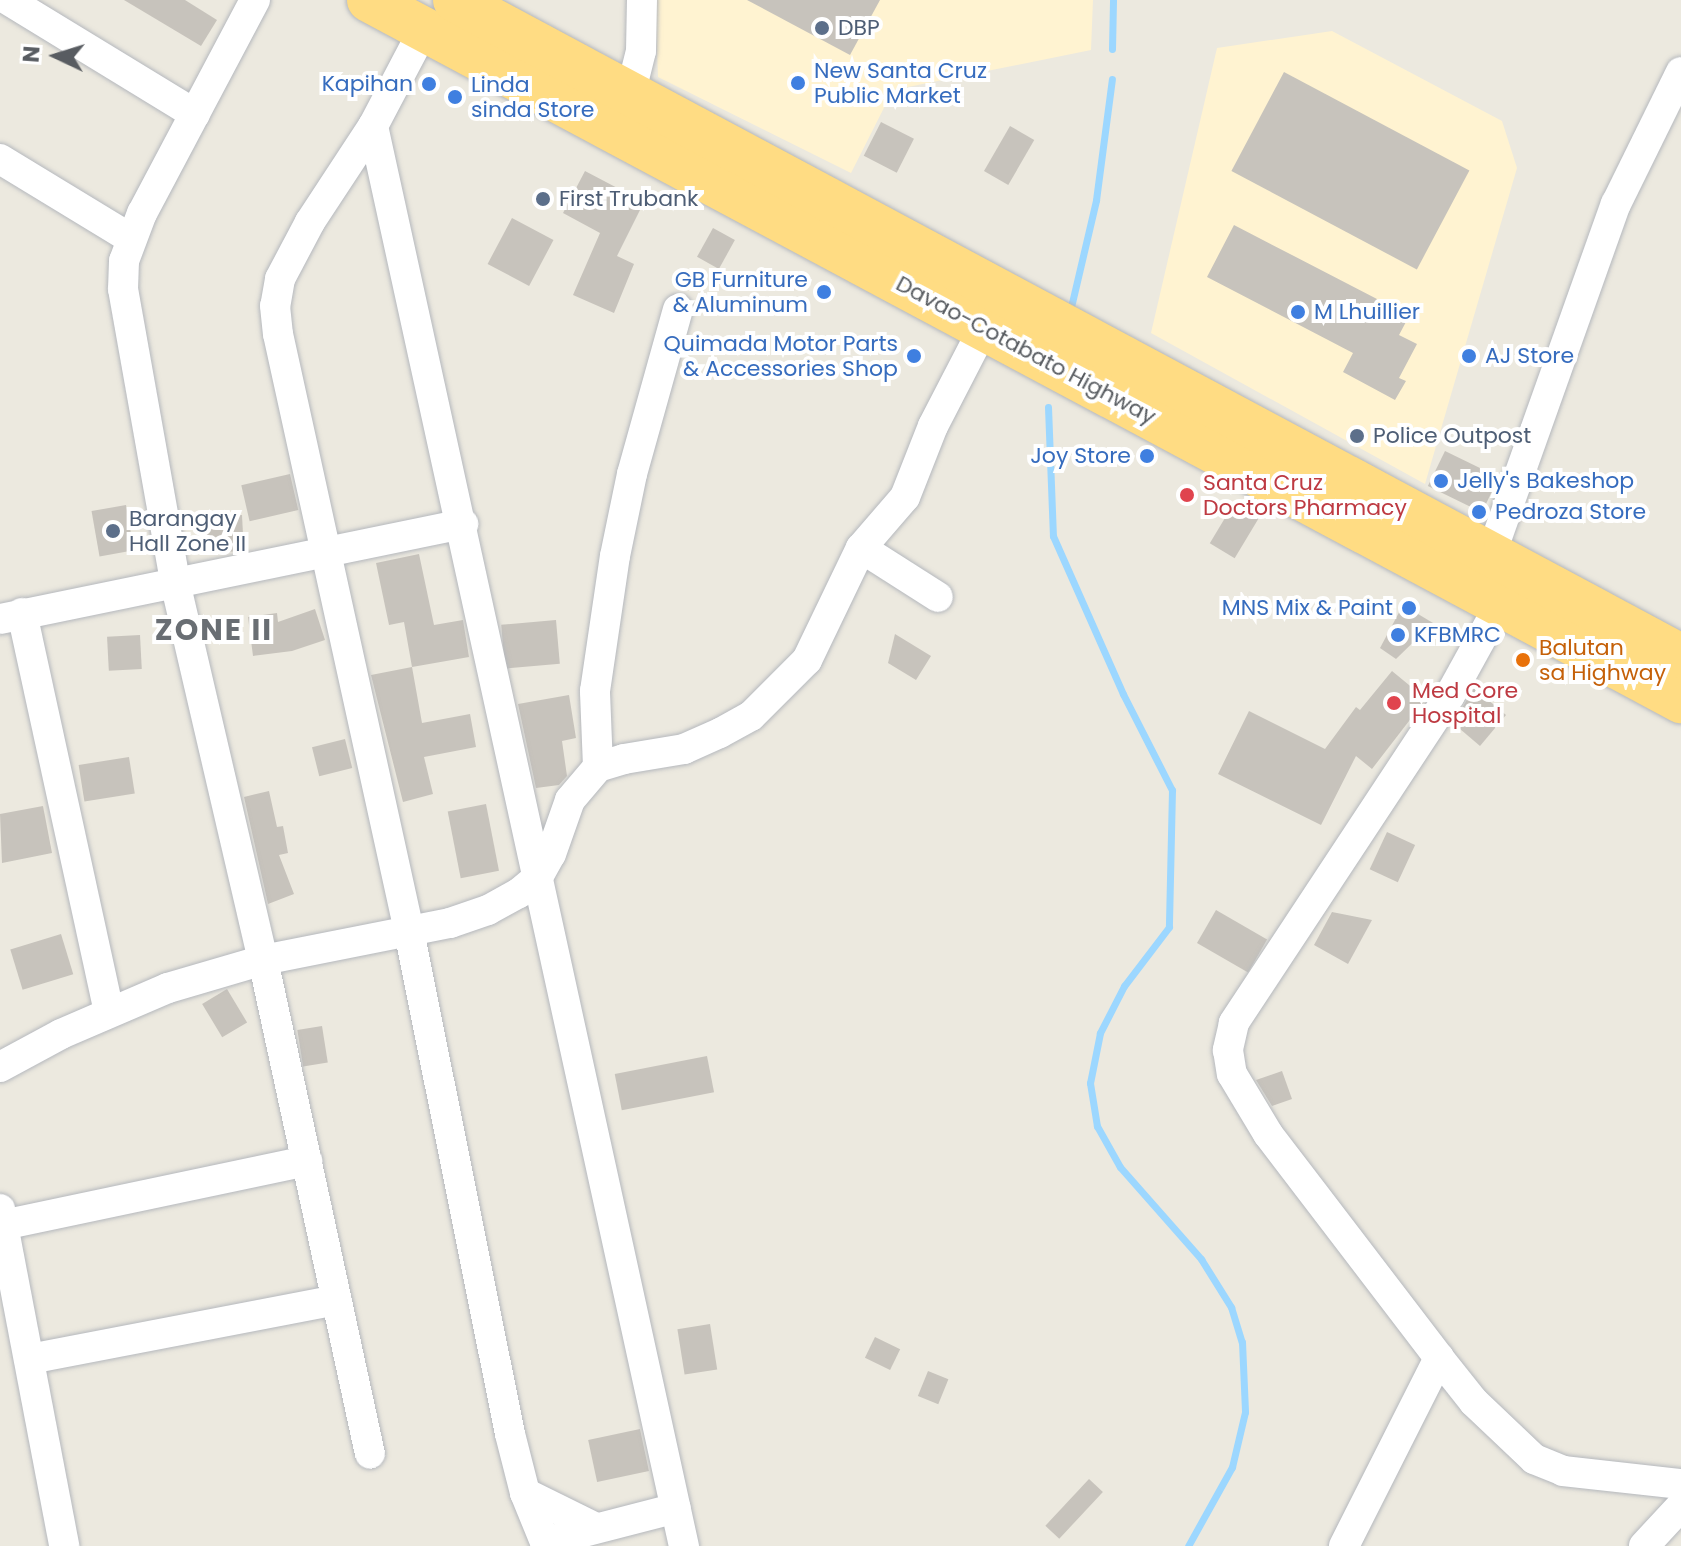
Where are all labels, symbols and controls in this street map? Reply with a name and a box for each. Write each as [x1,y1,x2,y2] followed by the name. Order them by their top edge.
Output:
[838,15,880,41] place label: DBP
[16,16,96,96] north arrow
[813,19,831,37] marker: DBP
[16,45,48,64] text: N
[814,57,987,108] place label: New Santa Cruz Public Market
[322,71,413,97] place label: Kapihan
[471,71,594,122] place label: Linda sinda Store
[789,74,807,92] marker: New Santa Cruz Public Market
[420,75,438,93] marker: Kapihan
[446,88,464,106] marker: Linda sinda Store
[559,186,698,212] place label: First Trubank
[534,190,552,208] marker: First Trubank
[673,266,808,318] place label: GB Furniture & Aluminum
[892,270,1160,430] street label: Davao-Cotabato Highway
[815,283,833,301] marker: GB Furniture & Aluminum
[1314,299,1420,325] place label: M Lhuillier
[1289,303,1307,321] marker: M Lhuillier
[664,330,898,382] place label: Quimada Motor Parts & Accessories Shop
[1485,343,1574,369] place label: AJ Store
[905,347,923,365] marker: Quimada Motor Parts & Accessories Shop
[1460,347,1478,365] marker: AJ Store
[1373,423,1531,449] place label: Police Outpost
[1348,427,1366,445] marker: Police Outpost
[1030,443,1131,469] place label: Joy Store
[1138,447,1156,465] marker: Joy Store
[1457,468,1634,494] place label: Jelly's Bakeshop
[1203,469,1407,520] place label: Santa Cruz Doctors Pharmacy
[1432,472,1450,490] marker: Jelly's Bakeshop
[1178,486,1196,504] marker: Santa Cruz Doctors Pharmacy
[1495,499,1646,525] place label: Pedroza Store
[1470,503,1488,521] marker: Pedroza Store
[129,505,246,556] place label: Barangay Hall Zone II
[104,522,122,540] marker: Barangay Hall Zone II
[1222,595,1393,621] place label: MNS Mix & Paint
[1400,599,1418,617] marker: MNS Mix & Paint
[155,612,273,648] district label: ZONE II
[1414,622,1501,648] place label: KFBMRC
[1389,626,1407,644] marker: KFBMRC
[1539,634,1666,686] place label: Balutan sa Highway
[1514,651,1532,669] marker: Balutan sa Highway
[1412,677,1518,728] place label: Med Core Hospital
[1383,692,1405,714] marker: Med Core Hospital

